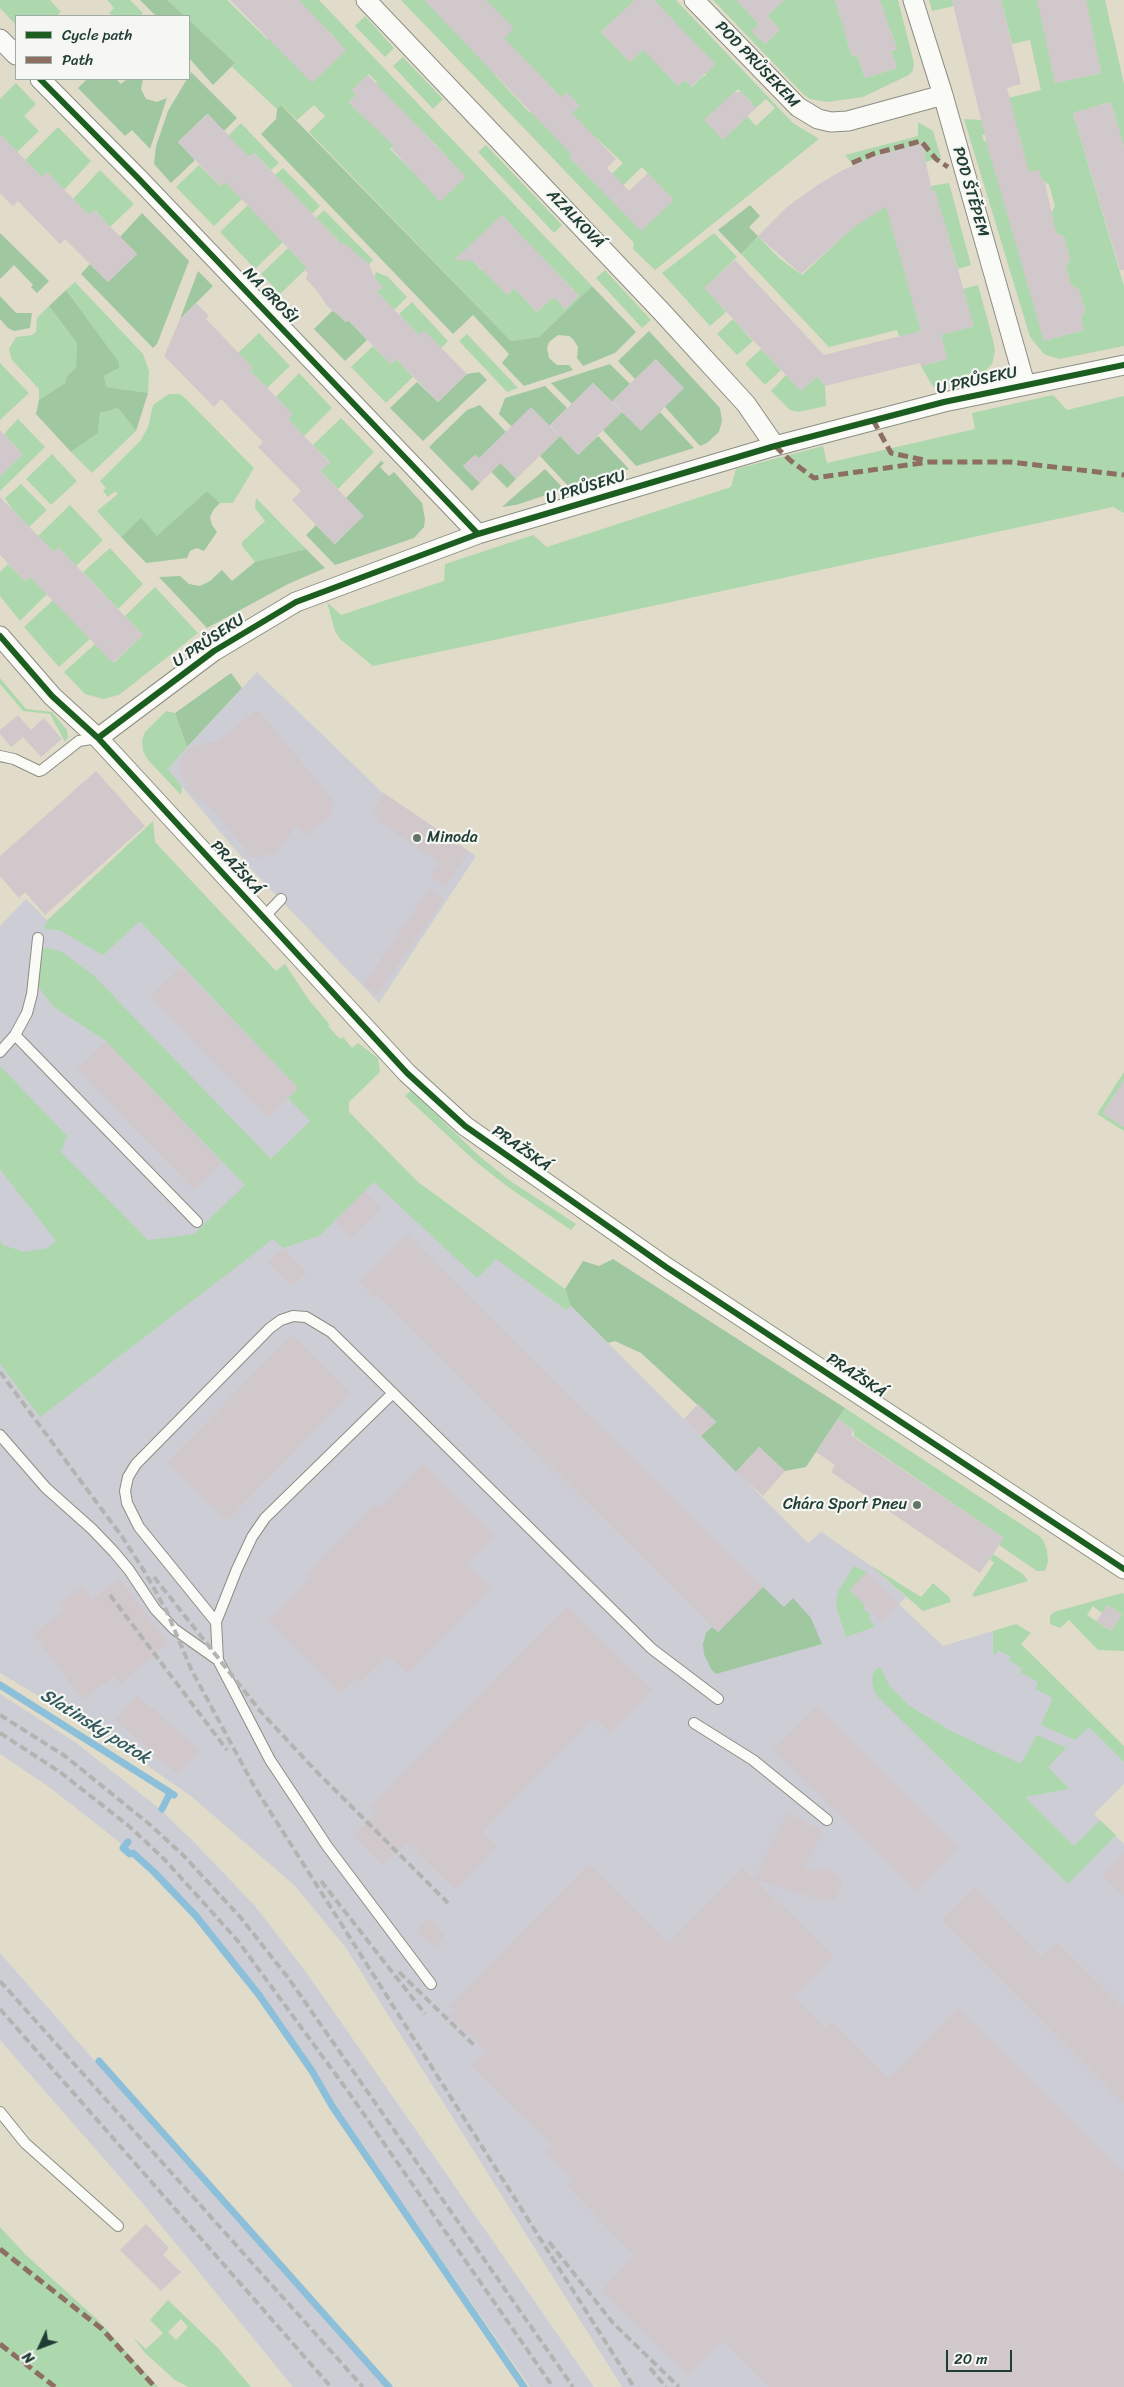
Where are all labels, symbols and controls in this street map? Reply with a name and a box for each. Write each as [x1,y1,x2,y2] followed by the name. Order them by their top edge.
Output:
[15,15,190,80] legend
[711,17,803,113] street label: POD PRŮSEKEM
[62,22,132,48] text: Cycle path
[62,47,93,73] text: Path
[948,145,992,239] street label: POD ŠTĚPEM
[542,186,608,252] street label: AZALKOVÁ
[239,264,301,328] street label: NA GROŠI
[935,363,1019,399] street label: U PRŮSEKU
[544,467,628,509] street label: U PRŮSEKU
[169,610,249,672] street label: U PRŮSEKU
[427,828,478,848] place label: Minoda
[411,832,423,844] marker: Minoda
[206,837,266,899] street label: PRAŽSKÁ
[488,1122,554,1176] street label: PRAŽSKÁ
[823,1350,889,1402] street label: PRAŽSKÁ
[783,1495,907,1515] place label: Chára Sport Pneu
[911,1499,923,1511] marker: Chára Sport Pneu
[36,1685,154,1769] water label: Slatinský potok
[15,2322,65,2372] north arrow
[949,2340,1015,2372] scale bar
[16,2346,41,2370] text: N
[954,2346,988,2372] text: 20 m

